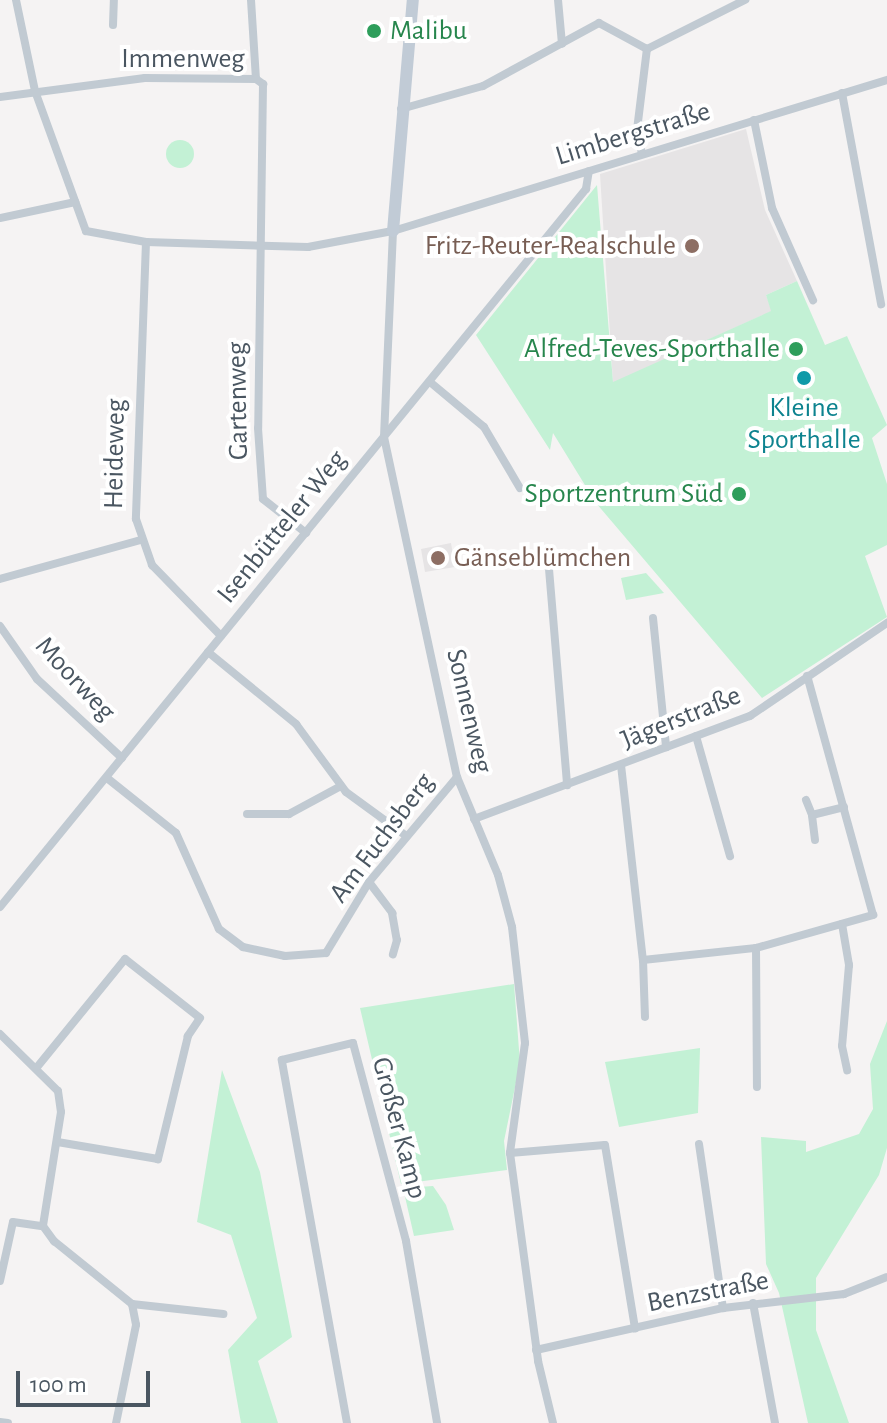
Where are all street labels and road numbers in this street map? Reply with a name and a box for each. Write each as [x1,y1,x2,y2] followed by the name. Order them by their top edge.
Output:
[121,42,245,76] street label: Immenweg
[551,95,715,173] street label: Limbergstraße
[220,342,256,460] street label: Gartenweg
[97,398,133,510] street label: Heideweg
[210,444,354,610] street label: Isenbütteler Weg
[28,630,122,728] street label: Moorweg
[438,646,500,776] street label: Sonnenweg
[616,679,746,757] street label: Jägerstraße
[322,767,442,909] street label: Am Fuchsberg
[364,1054,434,1202] street label: Großer Kamp
[644,1264,772,1320] street label: Benzstraße

